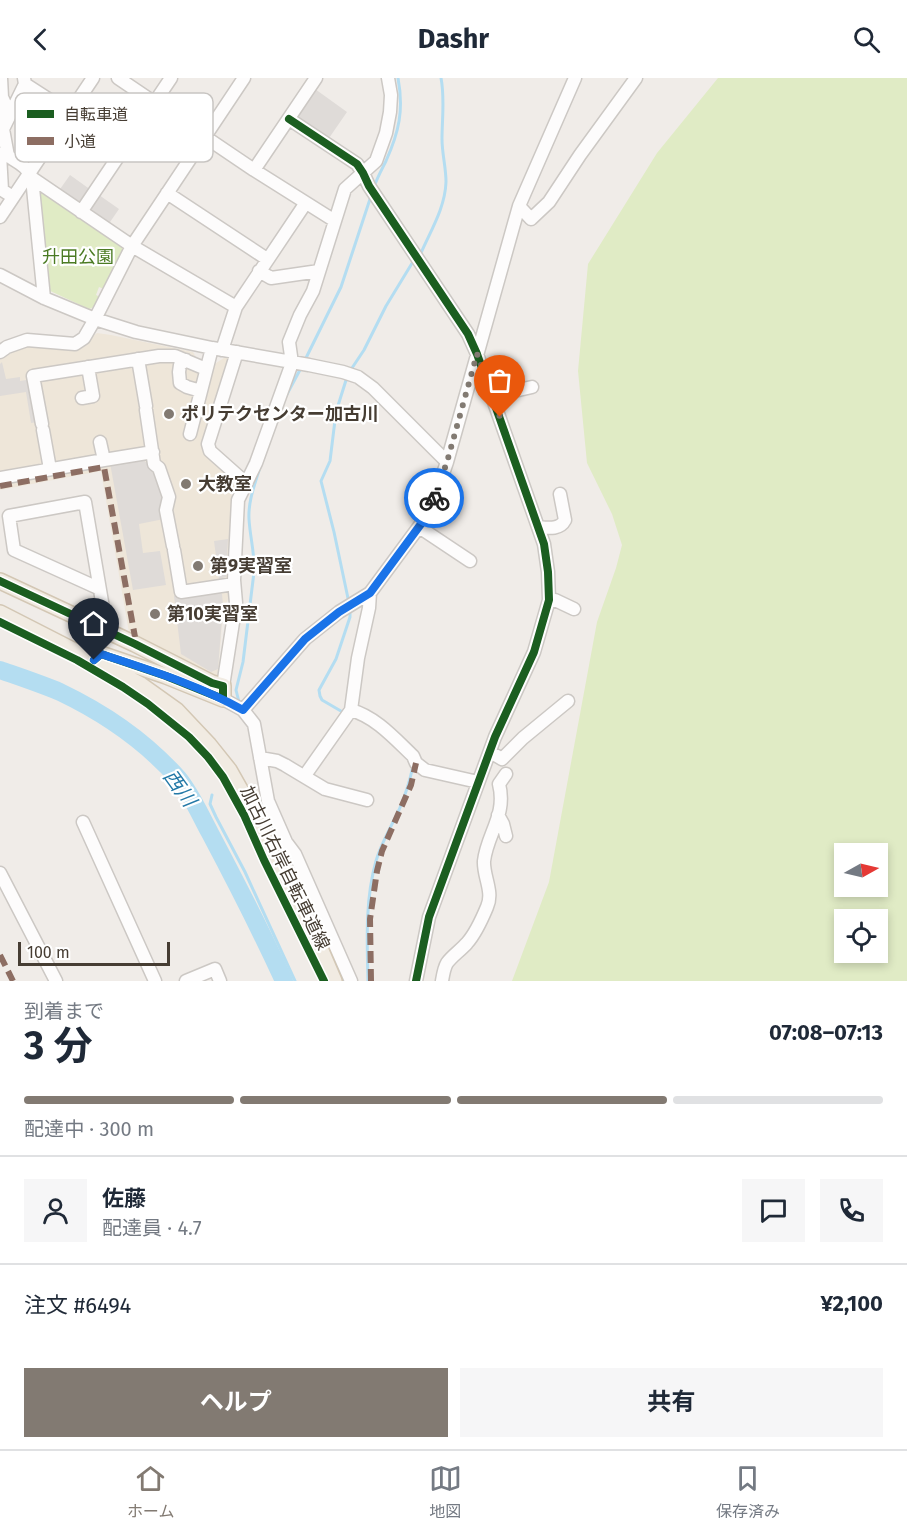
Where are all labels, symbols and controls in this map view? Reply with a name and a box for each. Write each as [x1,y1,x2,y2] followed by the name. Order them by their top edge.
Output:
[24,23,57,56] icon: back
[418,23,489,55] text: Dashr
[850,23,883,56] icon: search
[15,93,213,162] legend
[64,105,128,124] text: 自転車道
[64,132,96,151] text: 小道
[42,246,114,268] park label: 升田公園
[474,355,525,417] pin
[483,364,516,397] icon: bag
[181,403,379,425] place label: ポリテクセンター加古川
[162,407,176,421] marker: ポリテクセンター加古川
[404,468,464,528] courier
[198,473,252,495] place label: 大教室
[179,477,193,491] marker: 大教室
[418,482,451,515] icon: bike
[210,555,292,577] place label: 第9実習室
[191,559,205,573] marker: 第9実習室
[68,598,119,660] pin
[167,603,258,625] place label: 第10実習室
[77,607,110,640] icon: home
[148,607,162,621] marker: 第10実習室
[159,765,203,813] water label: 西川
[236,782,334,954] street label: 加古川右岸自転車道線
[834,843,888,897] north arrow
[834,843,888,963] map controls
[834,909,888,963] button: locate
[18,939,170,966] scale bar
[27,943,70,962] text: 100 m
[24,999,104,1023] text: 到着まで
[769,1019,883,1046] text: 07:08–07:13
[24,1023,93,1069] text: 3 分
[24,1117,154,1141] text: 配達中 · 300 m
[24,1179,87,1242] button: person
[742,1179,805,1242] button: chat
[820,1179,883,1242] button: phone
[102,1185,146,1212] text: 佐藤
[102,1216,202,1240] text: 配達員 · 4.7
[820,1290,883,1317] text: ¥2,100
[24,1292,131,1319] text: 注文 #6494
[24,1368,448,1437] button: ヘルプ
[460,1368,883,1437] button: 共有
[127,1462,175,1522] tab: ホーム
[429,1462,462,1522] tab: 地図
[716,1462,780,1522] tab: 保存済み

